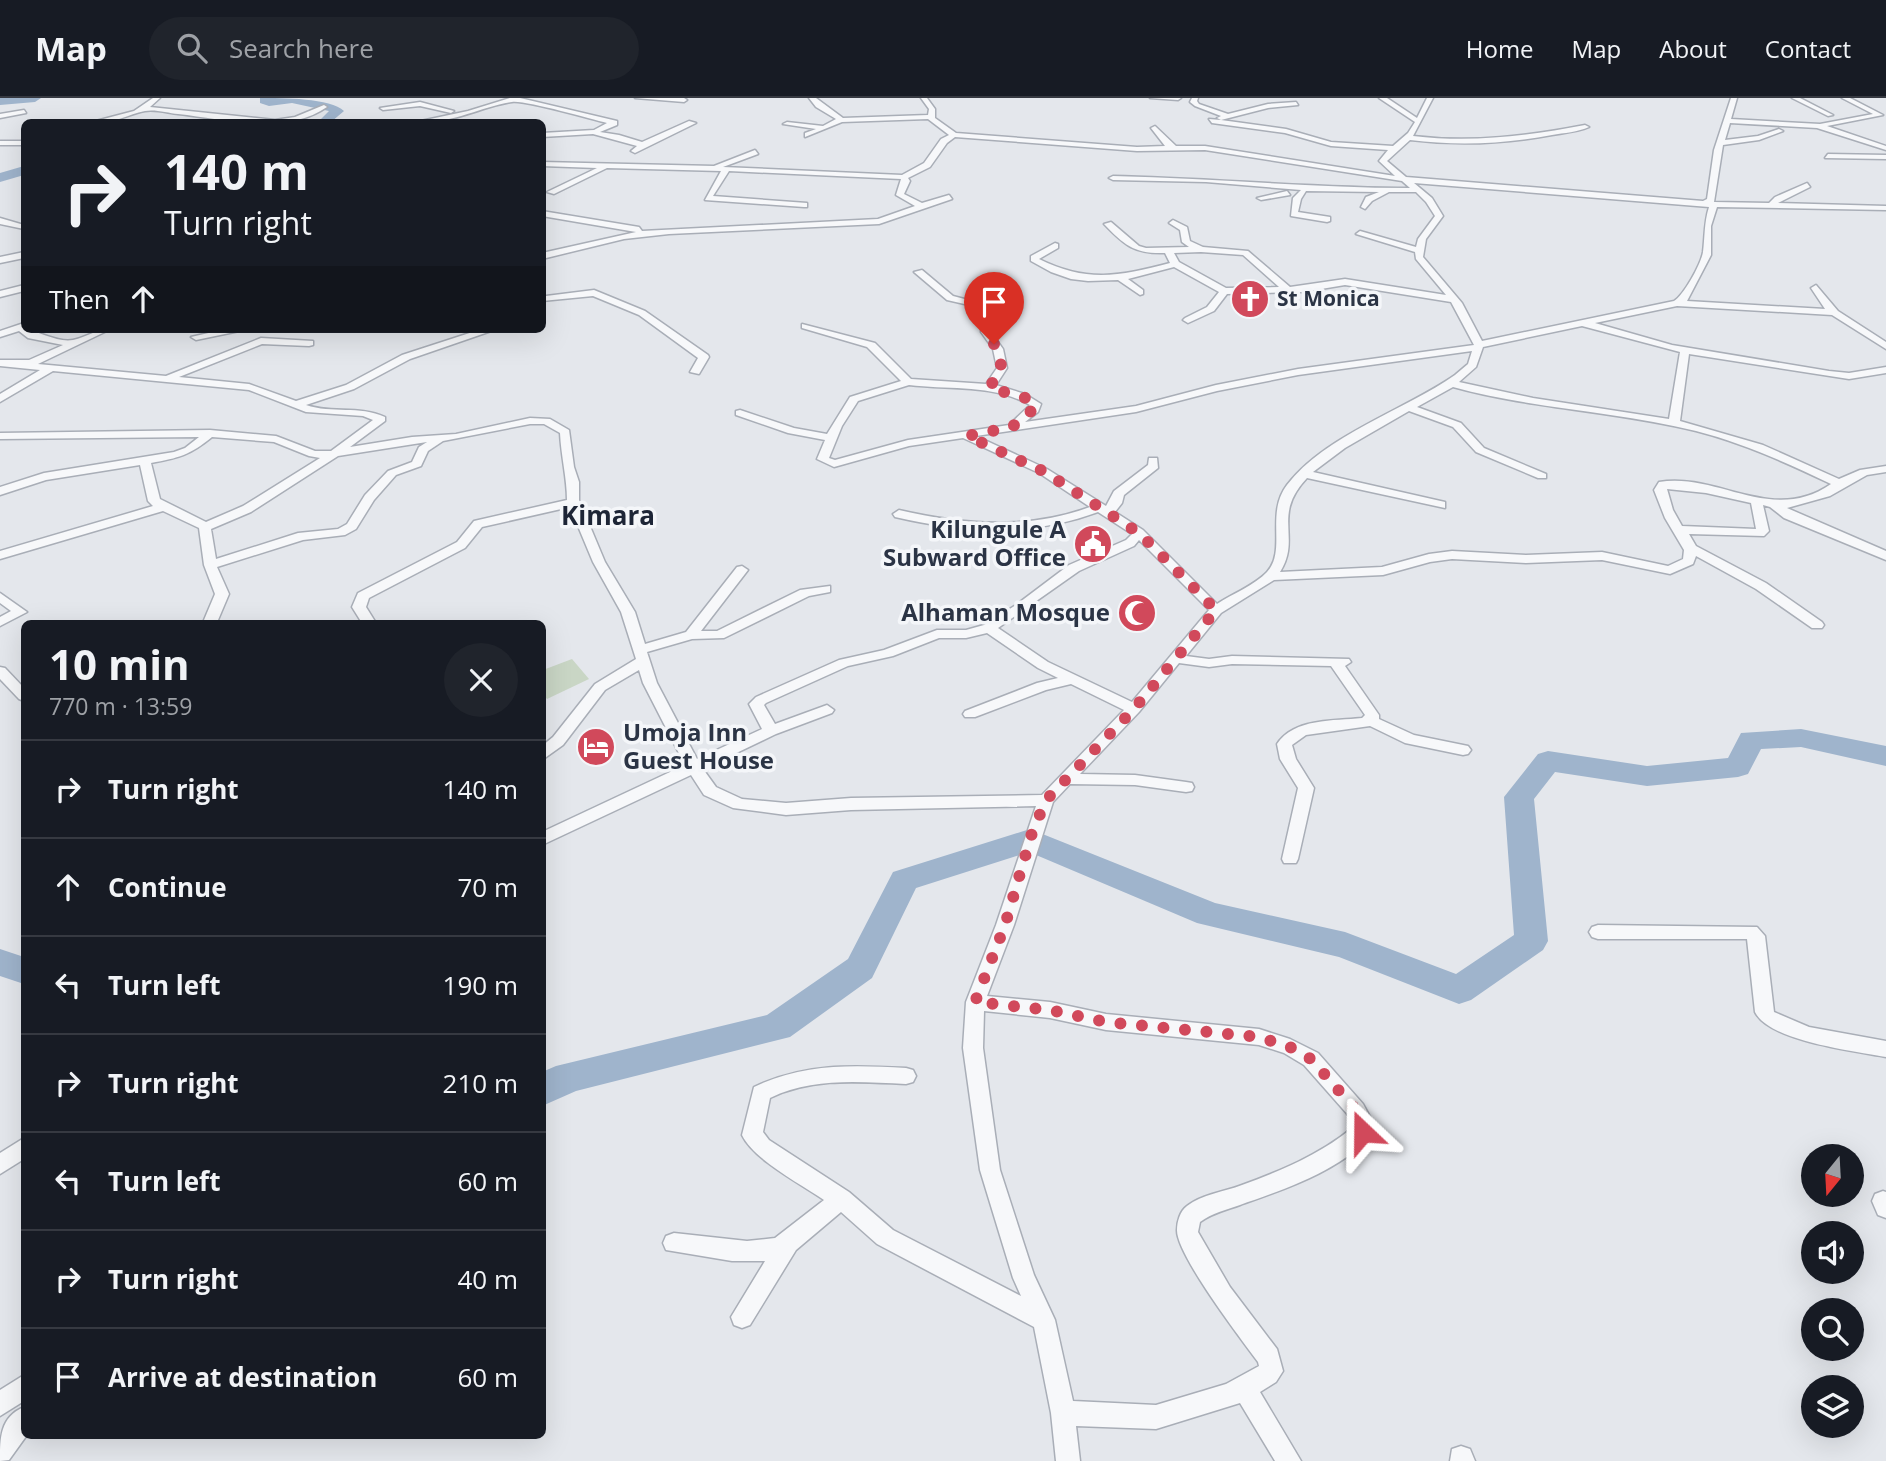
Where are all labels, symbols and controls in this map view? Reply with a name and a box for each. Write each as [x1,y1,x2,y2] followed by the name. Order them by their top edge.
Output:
[149,17,639,80] search box
[35,26,107,71] text: Map
[173,29,211,67] icon: search
[229,30,374,66] text: Search here
[1466,32,1534,65] text: Home
[1572,32,1621,65] text: Map
[1659,32,1727,65] text: About
[1765,32,1851,65] text: Contact
[164,138,309,204] text: 140 m
[49,147,140,238] icon: right
[164,201,312,244] text: Turn right
[964,272,1024,344] pin
[1229,278,1271,320] church icon: St Monica
[124,280,162,318] icon: ahead
[49,281,110,317] text: Then
[975,283,1013,321] icon: arrive
[1277,284,1380,312] place label: St Monica
[561,497,655,533] district label: Kimara
[883,512,1066,573] place label: Kilungule A Subward Office
[1072,523,1114,565] public building icon: Kilungule A Subward Office
[1116,592,1158,634] mosque icon: Alhaman Mosque
[901,595,1110,628] place label: Alhaman Mosque
[49,635,190,692] text: 10 min
[444,643,518,717] button: close
[49,690,192,722] text: 770 m · 13:59
[623,715,774,776] place label: Umoja Inn Guest House
[575,726,617,768] hotel icon: Umoja Inn Guest House
[49,770,87,808] icon: right
[108,771,239,807] text: Turn right
[443,771,518,807] text: 140 m
[49,868,87,906] icon: ahead
[108,869,227,905] text: Continue
[457,869,518,905] text: 70 m
[49,966,87,1004] icon: left
[108,967,220,1003] text: Turn left
[443,967,518,1003] text: 190 m
[49,1064,87,1102] icon: right
[108,1065,239,1101] text: Turn right
[443,1065,518,1101] text: 210 m
[1326,1095,1400,1169] position arrow
[1801,1144,1864,1208] north arrow
[1801,1144,1864,1438] map controls
[49,1162,87,1200] icon: left
[108,1163,220,1199] text: Turn left
[457,1163,518,1199] text: 60 m
[1801,1221,1864,1284] button: sound
[49,1260,87,1298] icon: right
[108,1261,239,1297] text: Turn right
[457,1261,518,1297] text: 40 m
[1801,1298,1864,1361] button: search
[49,1358,87,1396] icon: arrive
[108,1359,377,1395] text: Arrive at destination
[457,1359,518,1395] text: 60 m
[1801,1375,1864,1438] button: layers

